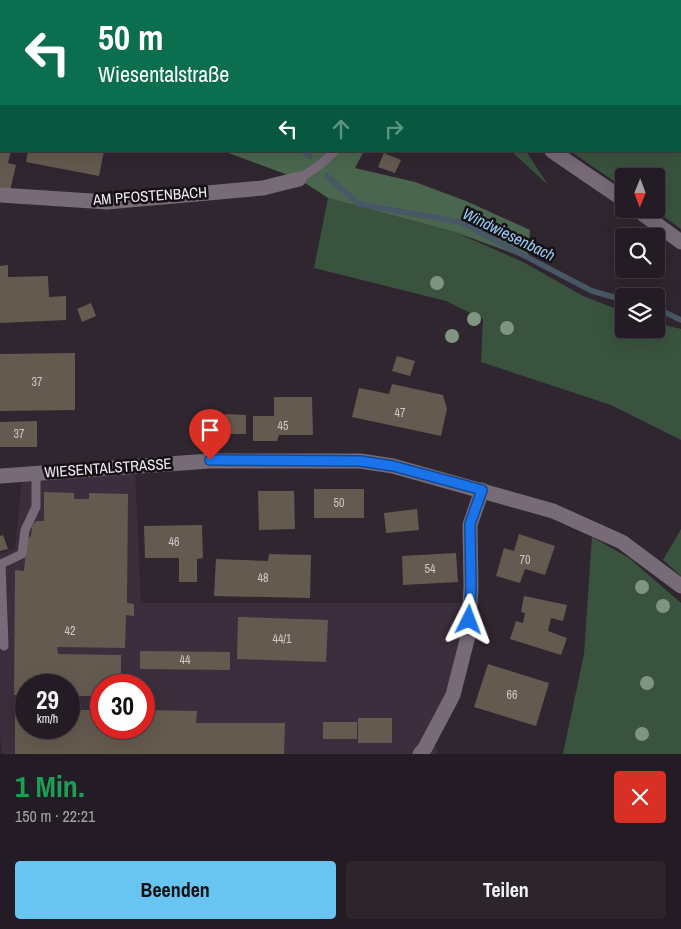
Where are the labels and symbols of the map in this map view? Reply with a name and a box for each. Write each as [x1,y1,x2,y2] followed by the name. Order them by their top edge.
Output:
[615,168,665,218] north arrow
[91,181,208,210] street label: AM PFOSTENBACH
[459,202,559,266] water label: Windwiesenbach
[32,374,43,390] house number: 37
[395,405,406,421] house number: 47
[189,409,231,460] pin
[278,418,289,434] house number: 45
[14,426,25,442] house number: 37
[44,453,172,482] street label: WIESENTALSTRASSE
[334,495,344,511] house number: 50
[169,534,179,550] house number: 46
[520,552,530,568] house number: 70
[425,561,436,577] house number: 54
[258,570,268,586] house number: 48
[442,593,494,645] position arrow
[65,623,75,639] house number: 42
[272,631,292,647] house number: 44/1
[180,652,191,668] house number: 44
[90,674,155,739] speed limit sign: 30
[507,687,517,703] house number: 66

